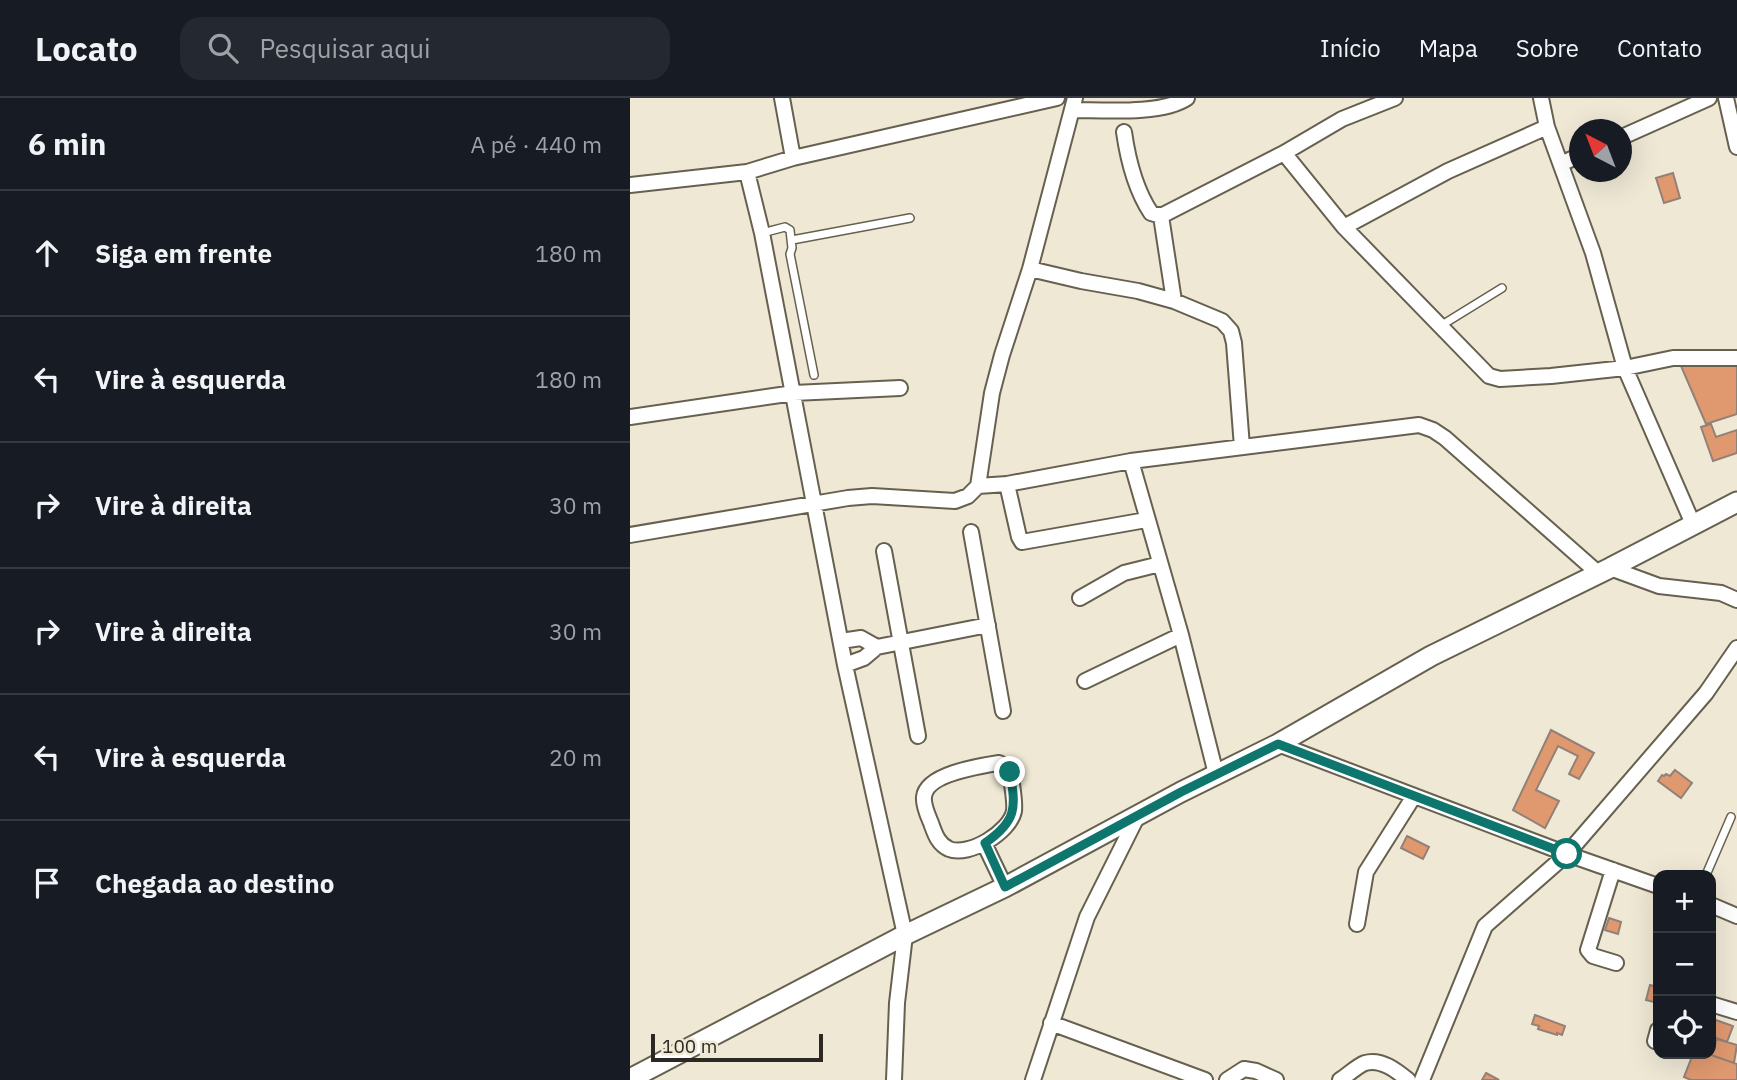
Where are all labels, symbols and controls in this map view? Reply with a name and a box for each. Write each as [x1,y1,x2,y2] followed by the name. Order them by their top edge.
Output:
[180,17,670,80] search box
[35,27,138,70] text: Locato
[204,29,242,67] icon: search
[260,31,431,65] text: Pesquisar aqui
[1320,32,1381,64] text: Início
[1419,32,1478,64] text: Mapa
[1516,32,1579,64] text: Sobre
[1617,32,1702,64] text: Contato
[1569,119,1632,182] north arrow
[28,124,106,163] text: 6 min
[471,129,602,159] text: A pé · 440 m
[28,234,66,272] icon: ahead
[95,236,272,270] text: Siga em frente
[535,238,602,268] text: 180 m
[28,360,66,398] icon: left
[95,362,286,396] text: Vire à esquerda
[535,364,602,394] text: 180 m
[28,486,66,524] icon: right
[95,488,252,522] text: Vire à direita
[549,490,602,520] text: 30 m
[28,612,66,650] icon: right
[95,614,252,648] text: Vire à direita
[549,616,602,646] text: 30 m
[28,738,66,776] icon: left
[95,740,286,774] text: Vire à esquerda
[549,742,602,772] text: 20 m
[994,756,1025,787] route end
[1551,838,1582,869] route start
[28,864,66,902] icon: arrive
[95,866,334,900] text: Chegada ao destino
[1653,870,1716,1059] map controls
[1653,870,1716,933] button: +
[1653,933,1716,996] button: −
[1653,996,1716,1059] button: locate
[651,1031,822,1063] scale bar
[662,1034,717,1058] text: 100 m

